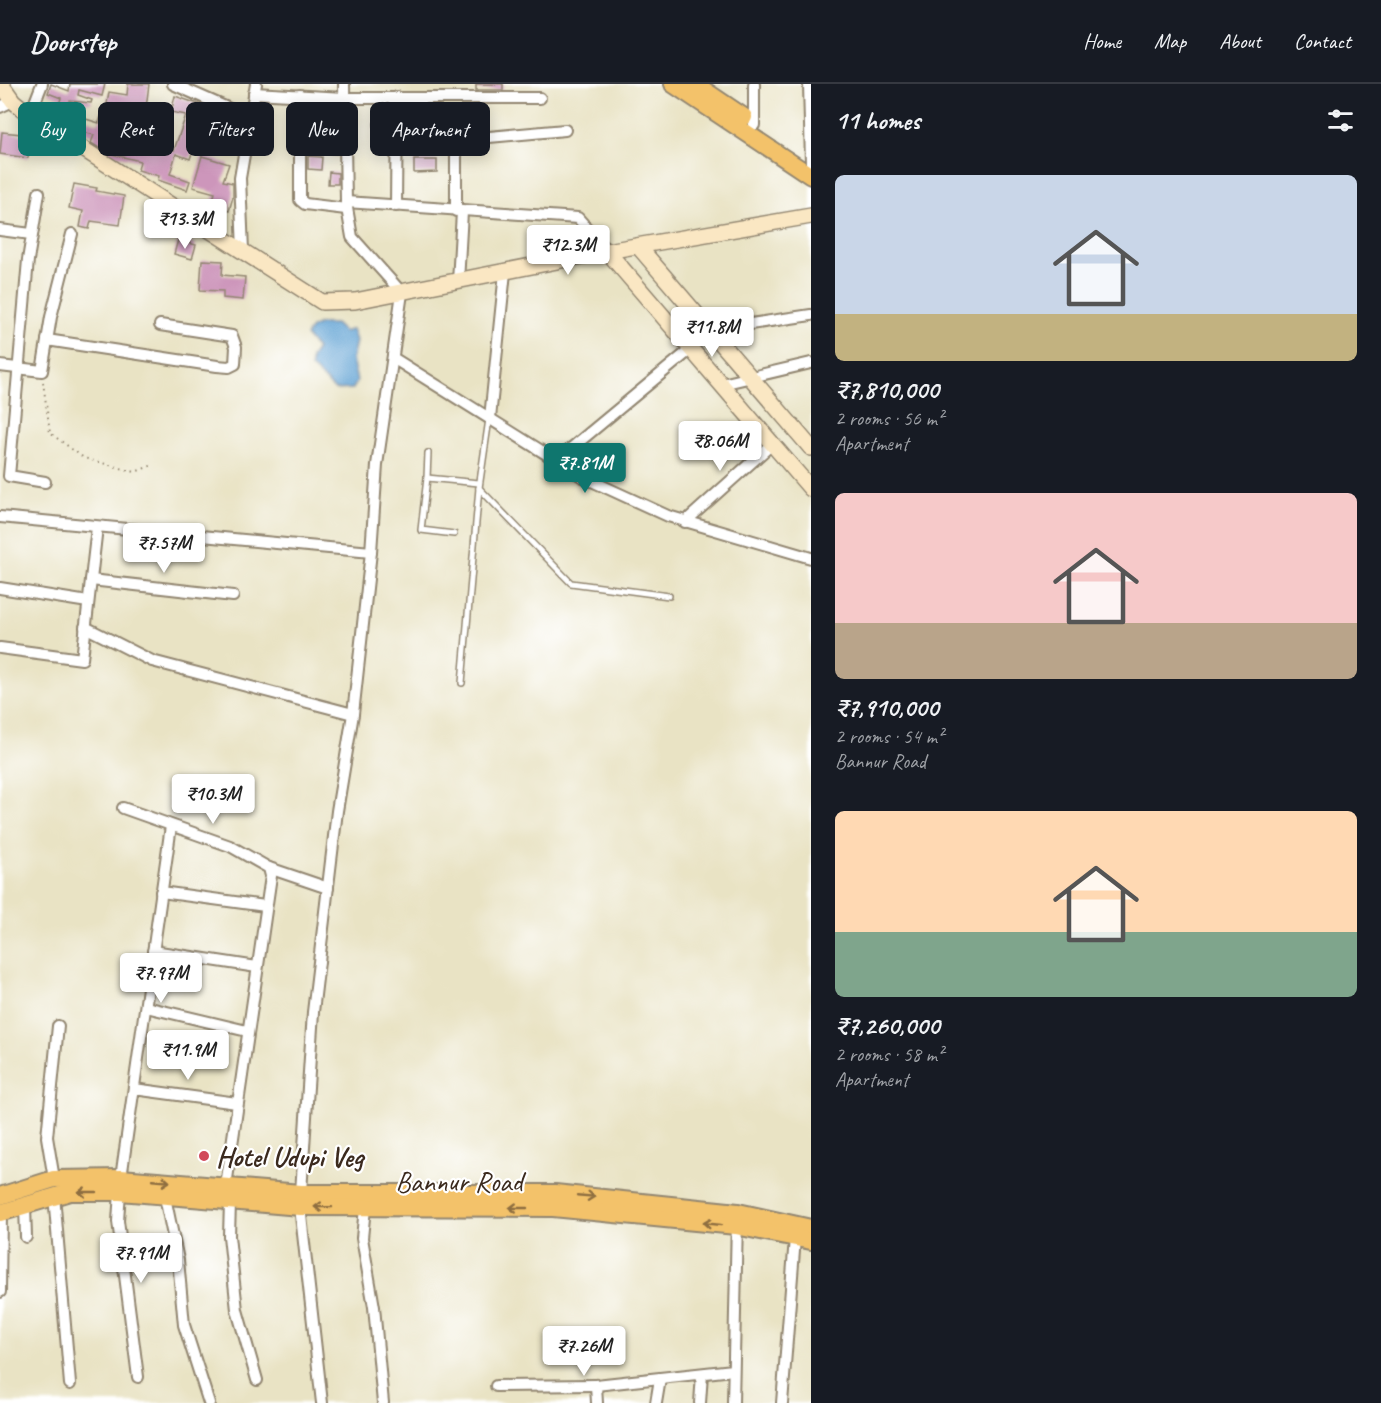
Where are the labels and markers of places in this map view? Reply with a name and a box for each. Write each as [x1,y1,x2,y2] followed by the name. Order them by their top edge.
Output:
[136,199,234,250] pin: ₹13.3M
[519,225,617,276] pin: ₹12.3M
[663,307,761,358] pin: ₹11.8M
[671,421,769,472] pin: ₹8.06M
[536,443,634,494] pin: ₹7.81M
[115,523,213,574] pin: ₹7.57M
[164,774,262,825] pin: ₹10.3M
[112,953,210,1004] pin: ₹7.97M
[139,1030,237,1081] pin: ₹11.9M
[216,1139,366,1174] place label: Hotel Udupi Veg
[197,1149,211,1163] marker: Hotel Udupi Veg
[92,1233,190,1284] pin: ₹7.91M
[535,1326,633,1377] pin: ₹7.26M

